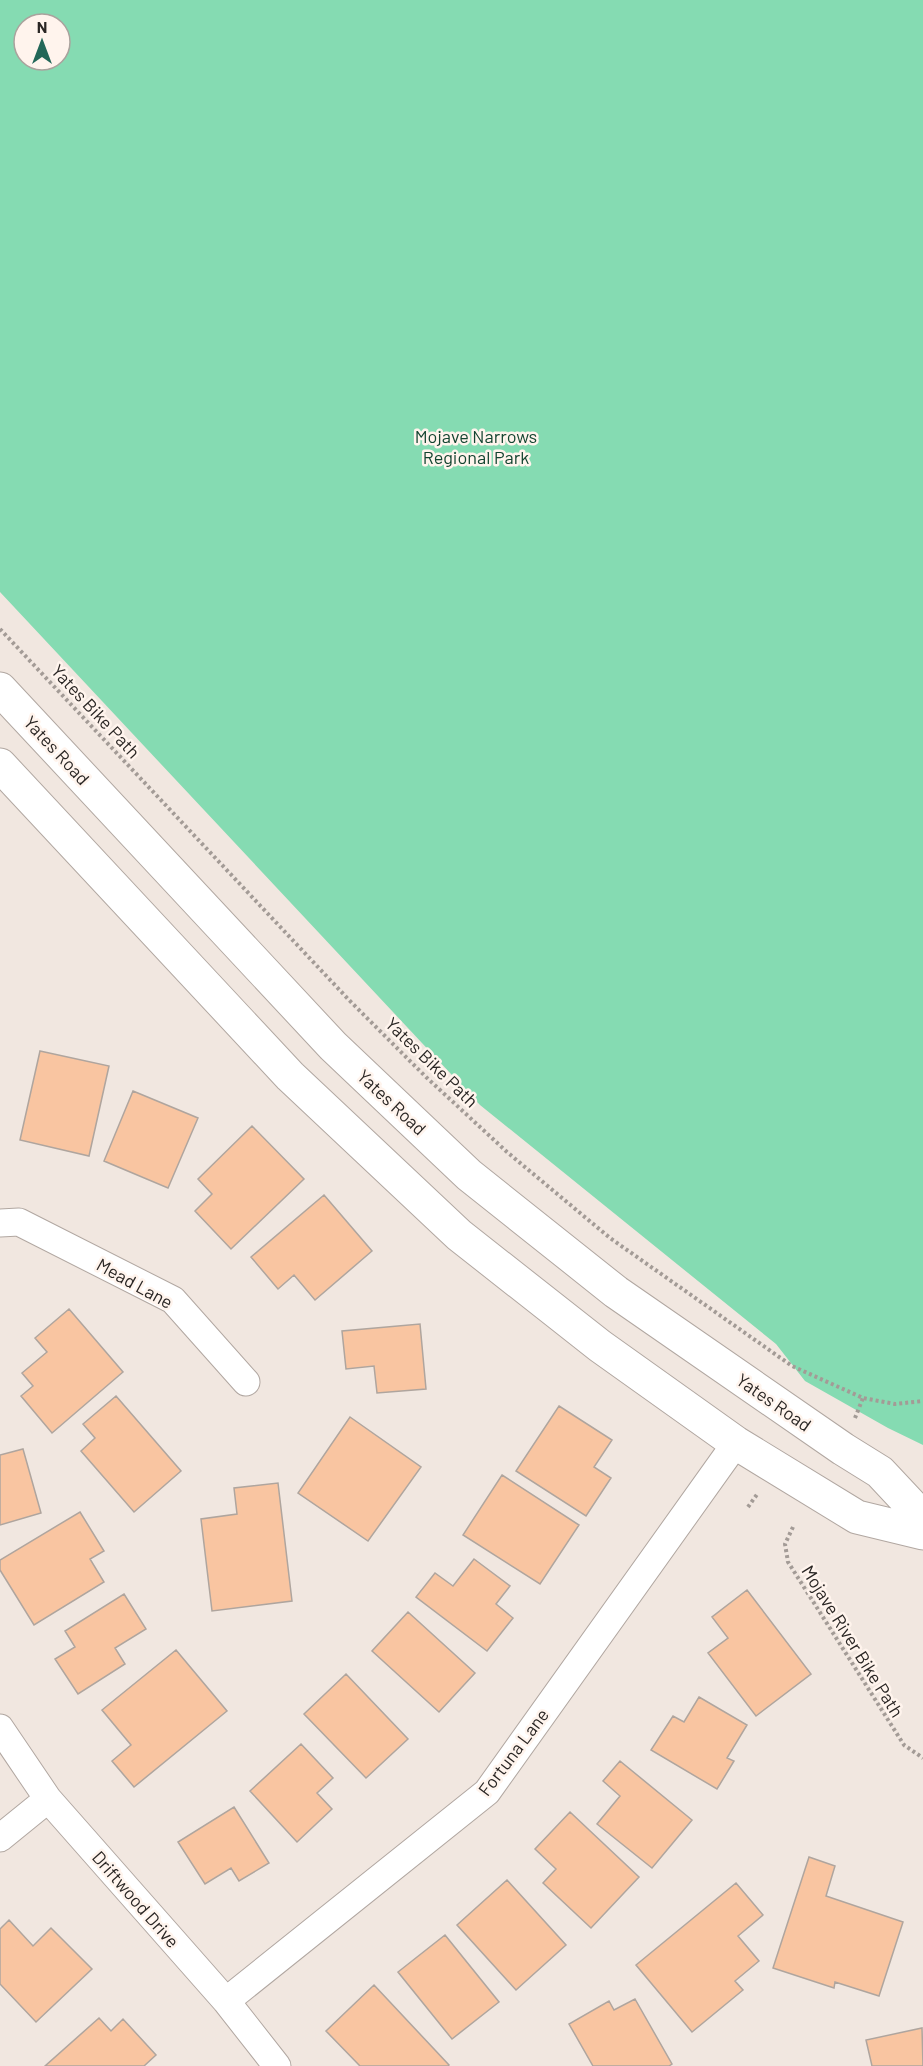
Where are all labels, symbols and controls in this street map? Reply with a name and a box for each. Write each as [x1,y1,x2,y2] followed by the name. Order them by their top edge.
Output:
[12,12,72,72] north arrow
[37,17,47,36] text: N
[415,425,537,468] park label: Mojave Narrows Regional Park
[47,660,145,762] street label: Yates Bike Path
[20,711,94,789] street label: Yates Road
[381,1012,483,1112] street label: Yates Bike Path
[353,1065,431,1139] street label: Yates Road
[93,1253,177,1313] street label: Mead Lane
[732,1368,816,1436] street label: Yates Road
[797,1561,909,1721] street label: Mojave River Bike Path
[473,1704,553,1800] street label: Fortuna Lane
[88,1846,184,1952] street label: Driftwood Drive

